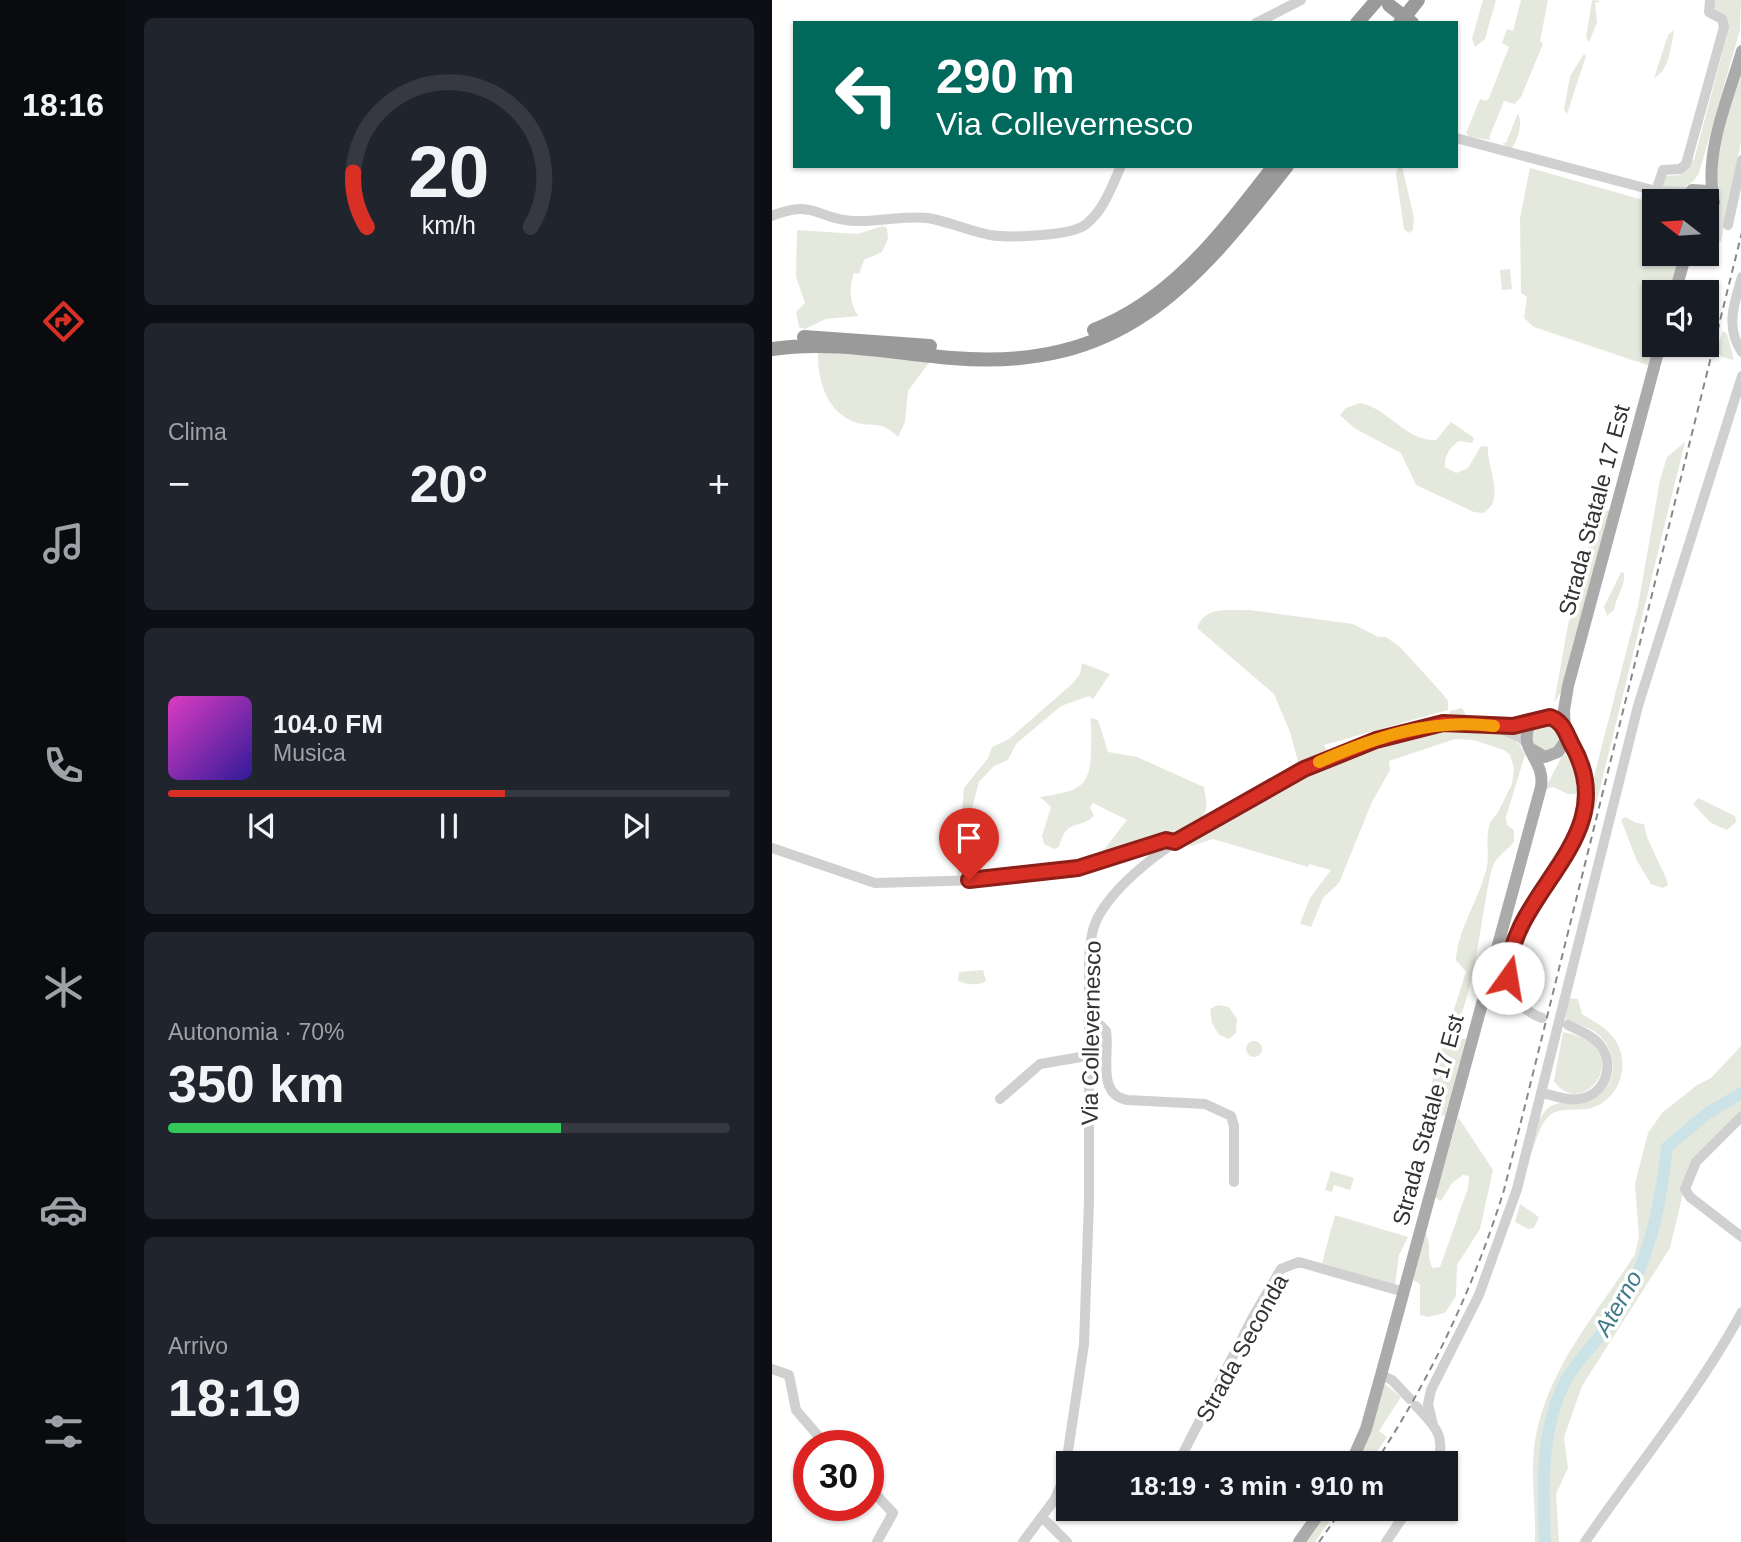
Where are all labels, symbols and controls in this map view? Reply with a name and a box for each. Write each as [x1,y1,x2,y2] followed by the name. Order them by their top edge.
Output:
[821,49,912,140] icon: left
[936,49,1075,103] text: 290 m
[22,87,104,123] text: 18:16
[936,106,1193,142] text: Via Collevernesco
[409,132,489,213] text: 20
[1642,189,1719,266] north arrow
[1642,189,1719,357] map controls
[422,211,476,239] text: km/h
[1642,280,1719,357] button: sound
[39,297,88,346] icon: directions
[1553,401,1635,618] street label: Strada Statale 17 Est
[168,419,227,445] text: Clima
[410,455,488,513] text: 20°
[168,463,190,505] text: −
[708,463,730,505] text: +
[39,519,88,568] icon: music
[273,709,383,739] text: 104.0 FM
[273,740,346,766] text: Musica
[39,741,88,790] icon: phone
[243,807,281,845] icon: previous
[430,807,468,845] icon: pause
[617,807,655,845] icon: next
[939,808,999,880] pin
[950,819,988,857] icon: arrive
[1076,940,1106,1126] street label: Via Collevernesco
[1471,941,1545,1015] position arrow
[39,963,88,1012] icon: climate
[1387,1011,1469,1228] street label: Strada Statale 17 Est
[168,1019,344,1045] text: Autonomia · 70%
[168,1055,344,1113] text: 350 km
[39,1185,88,1234] icon: car
[1588,1266,1647,1342] water label: Aterno
[1191,1269,1293,1426] street label: Strada Seconda
[168,1333,228,1359] text: Arrivo
[168,1369,301,1427] text: 18:19
[39,1407,88,1456] icon: filters
[793,1430,884,1521] speed limit sign: 30
[1130,1471,1384,1501] text: 18:19 · 3 min · 910 m

